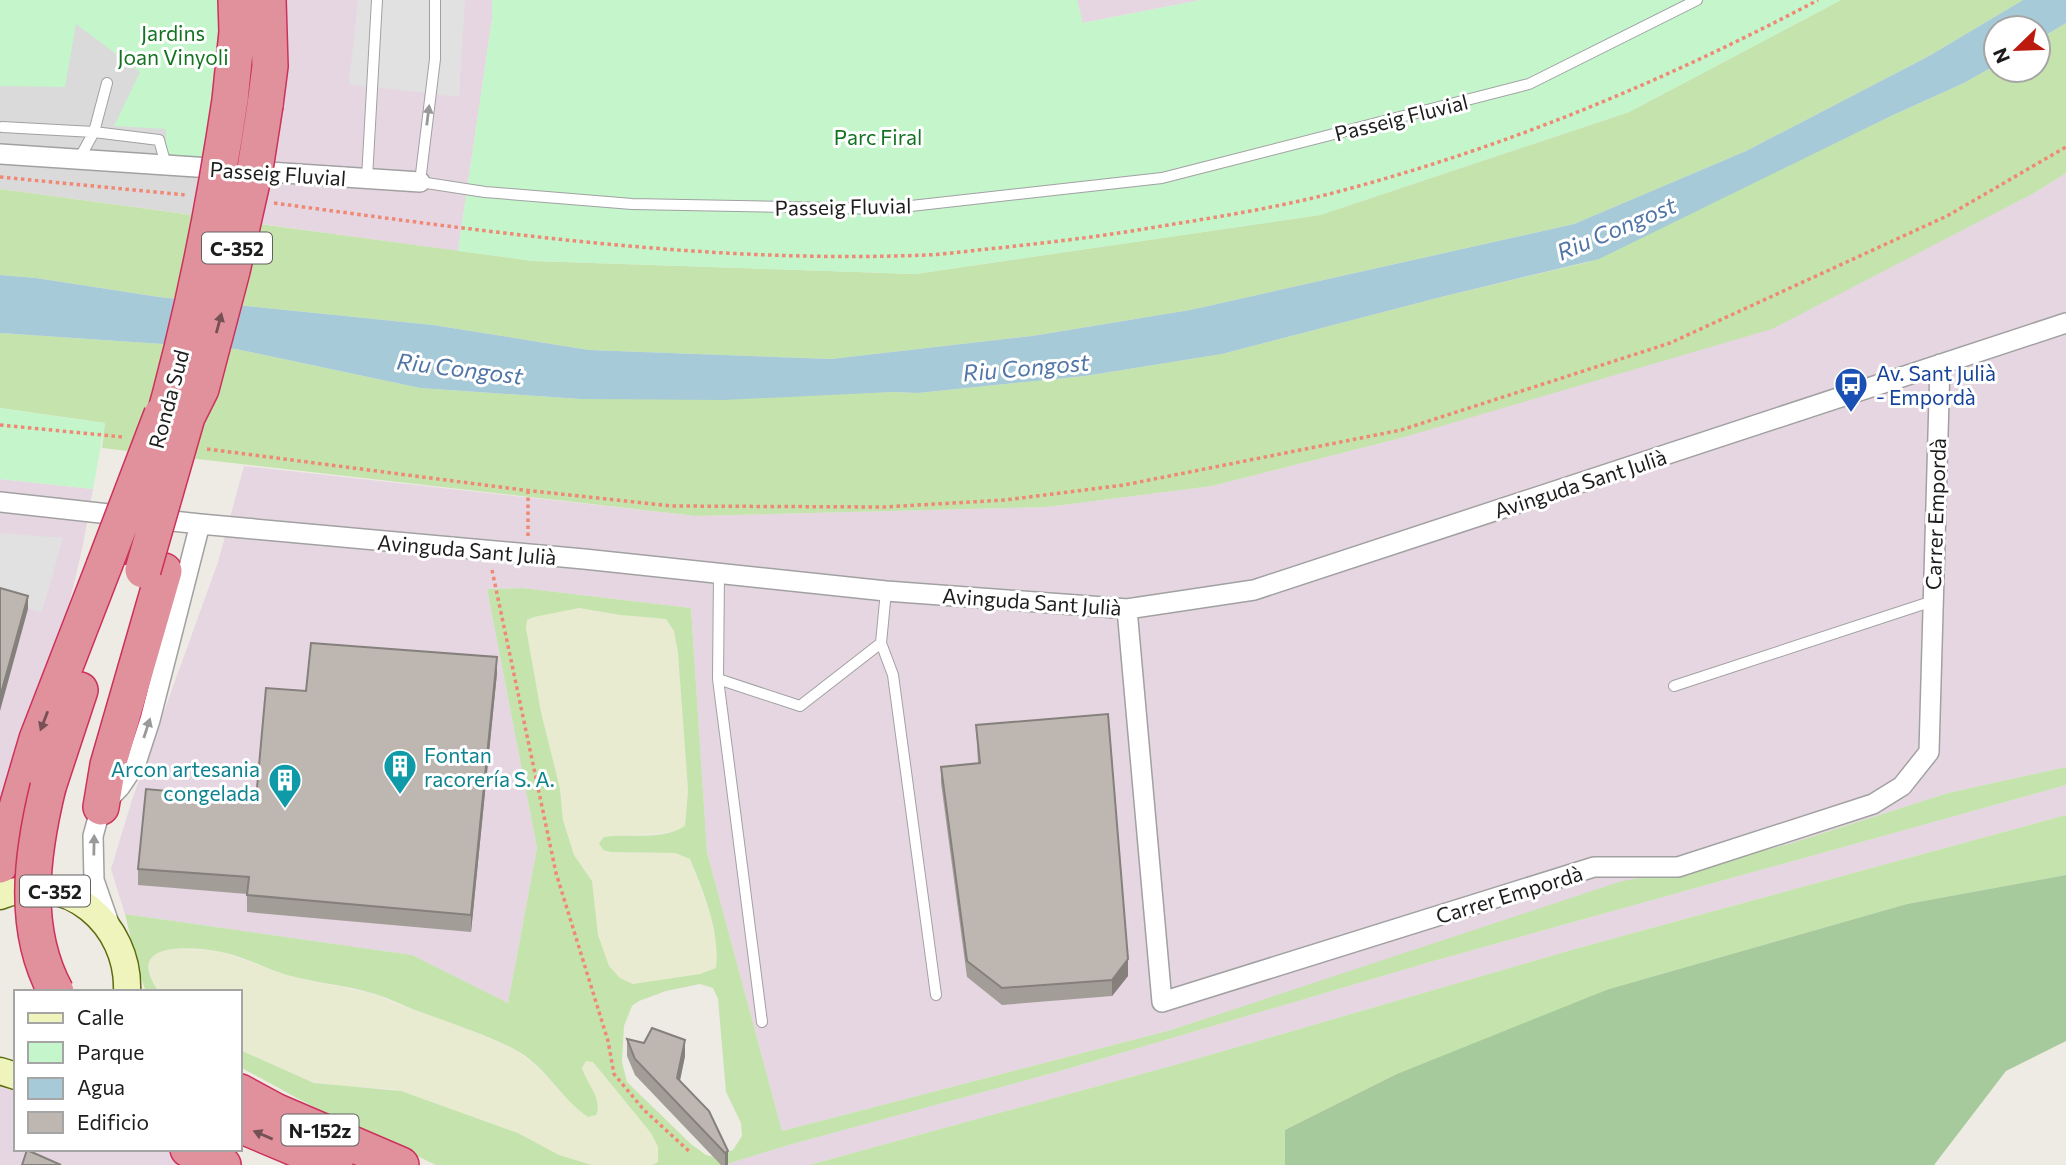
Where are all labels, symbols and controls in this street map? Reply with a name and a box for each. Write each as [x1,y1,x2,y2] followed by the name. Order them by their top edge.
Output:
[1982,14,2052,84] north arrow
[117,20,229,69] park label: Jardins Joan Vinyoli
[1988,45,2014,67] text: N
[1332,88,1470,146] street label: Passeig Fluvial
[422,104,433,126] one-way arrow
[834,124,922,149] park label: Parc Firal
[209,156,347,190] street label: Passeig Fluvial
[1552,190,1680,266] water label: Riu Congost
[774,192,912,220] street label: Passeig Fluvial
[202,232,272,264] road number: C-352
[214,312,224,333] one-way arrow
[395,346,525,390] water label: Riu Congost
[143,347,193,451] street label: Ronda Sud
[962,347,1091,386] water label: Riu Congost
[1876,360,1996,409] place label: Av. Sant Julià - Empordà
[1832,365,1870,414] bus stop icon: Av. Sant Julià - Empordà
[1920,438,1950,590] street label: Carrer Empordà
[1491,443,1669,523] street label: Avinguda Sant Julià
[376,529,558,569] street label: Avinguda Sant Julià
[942,582,1122,620] street label: Avinguda Sant Julià
[38,711,49,732] one-way arrow
[142,717,153,738] one-way arrow
[424,742,555,791] place label: Fontan racorería S. A.
[381,747,419,796] building icon: Fontan racorería S. A.
[111,756,260,805] place label: Arcon artesania congelada
[266,761,304,810] building icon: Arcon artesania congelada
[88,834,100,856] one-way arrow
[1433,860,1585,928] street label: Carrer Empordà
[20,876,90,906] road number: C-352
[14,990,242,1151] legend
[77,1004,124,1029] text: Calle
[77,1039,144,1064] text: Parque
[77,1074,125,1099] text: Agua
[77,1109,149,1134] text: Edificio
[282,1114,358,1146] road number: N-152z
[253,1129,274,1140] one-way arrow

